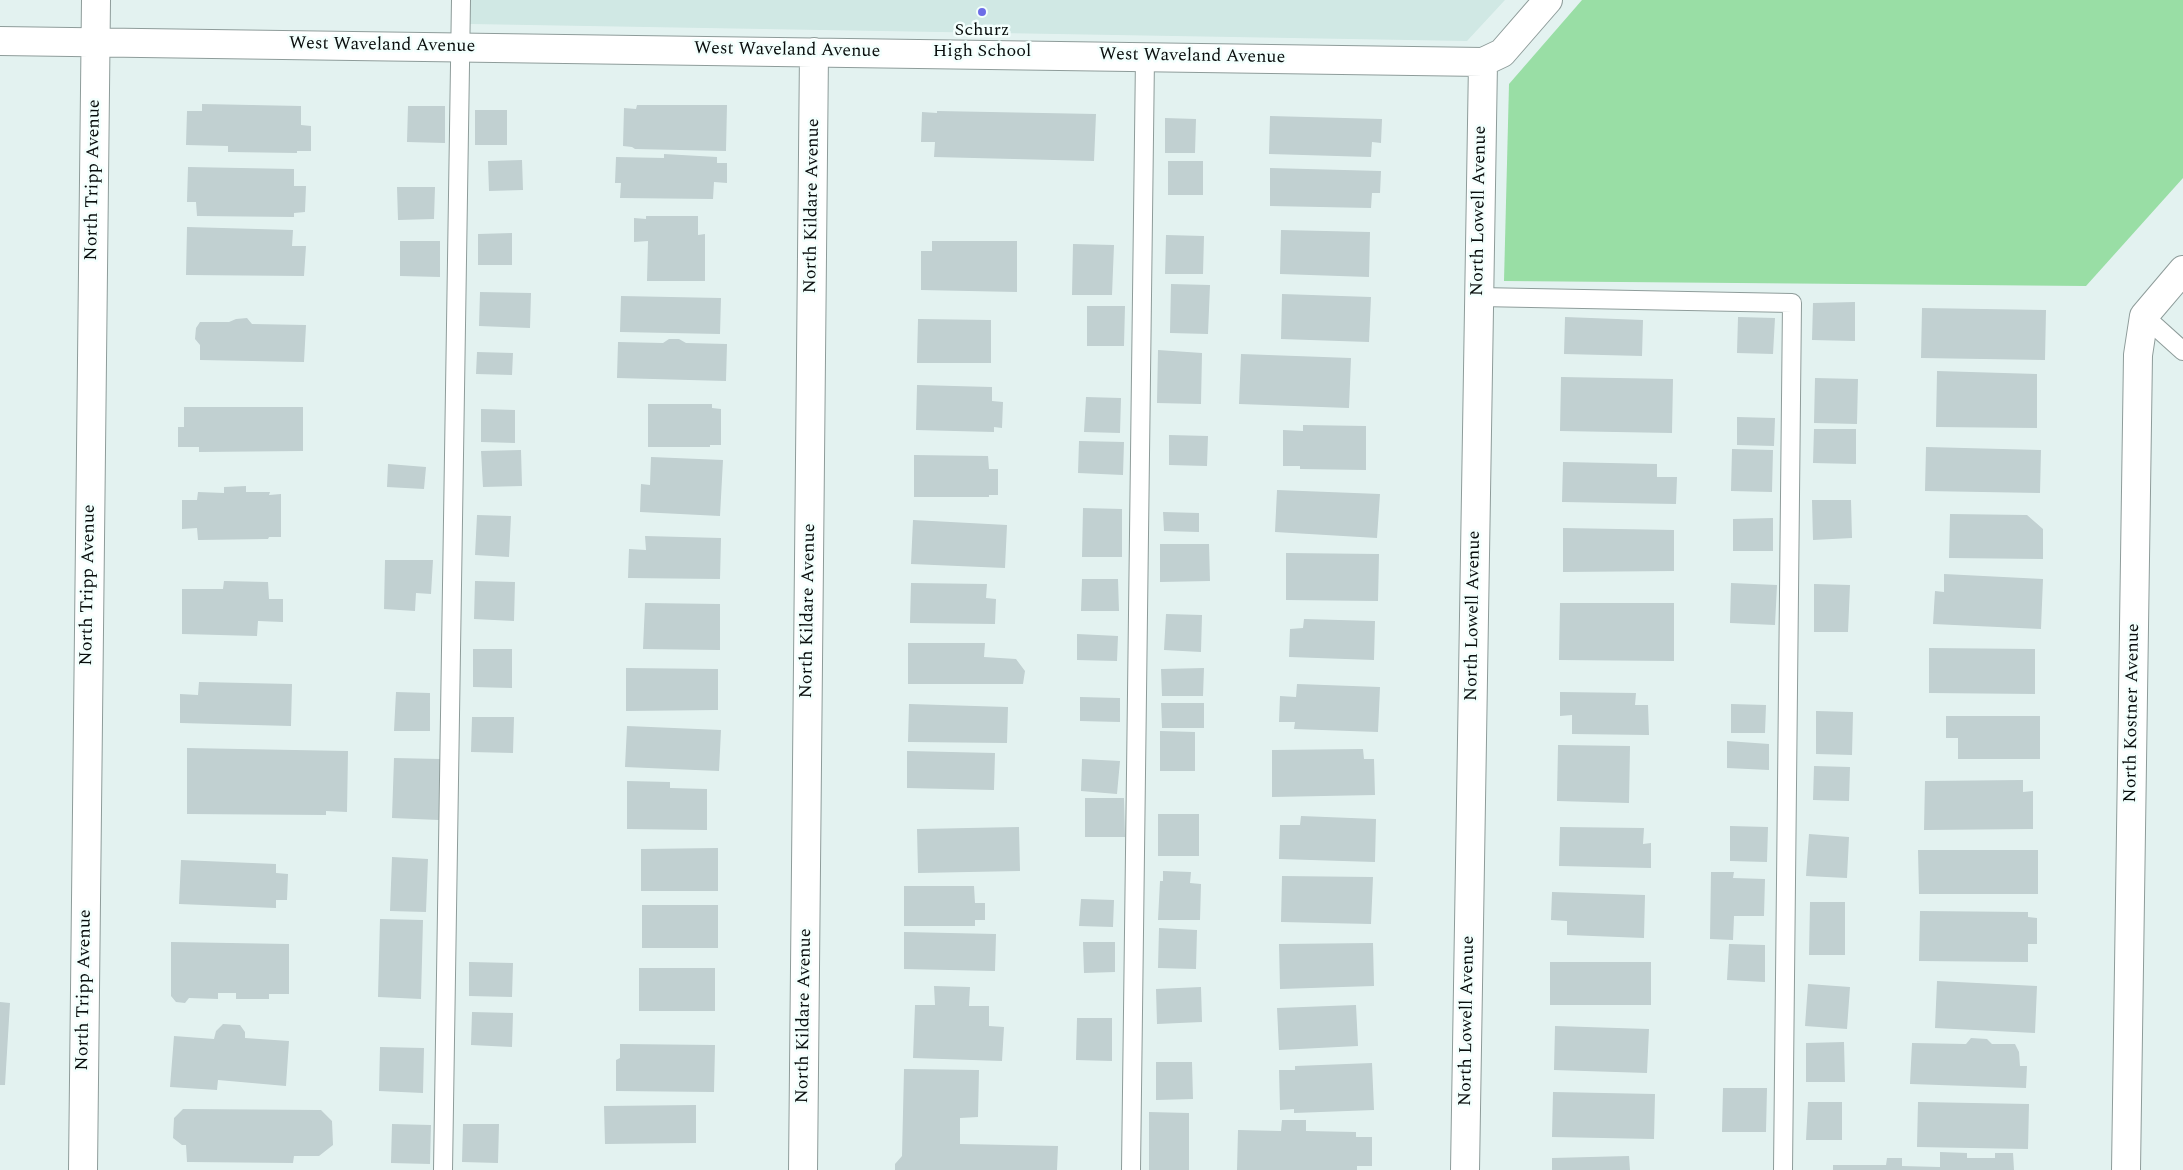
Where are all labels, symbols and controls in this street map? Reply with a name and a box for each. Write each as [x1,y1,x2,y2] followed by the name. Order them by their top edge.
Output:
[976,6,988,18] marker: Schurz High School
[933,20,1031,62] place label: Schurz High School
[289,34,475,58] street label: West Waveland Avenue
[694,39,880,63] street label: West Waveland Avenue
[1099,45,1285,69] street label: West Waveland Avenue
[82,99,106,261] street label: North Tripp Avenue
[801,118,825,294] street label: North Kildare Avenue
[1468,126,1492,296] street label: North Lowell Avenue
[77,504,101,666] street label: North Tripp Avenue
[797,523,821,699] street label: North Kildare Avenue
[1462,531,1486,701] street label: North Lowell Avenue
[2121,623,2145,803] street label: North Kostner Avenue
[73,909,97,1071] street label: North Tripp Avenue
[793,928,817,1104] street label: North Kildare Avenue
[1456,936,1480,1106] street label: North Lowell Avenue

